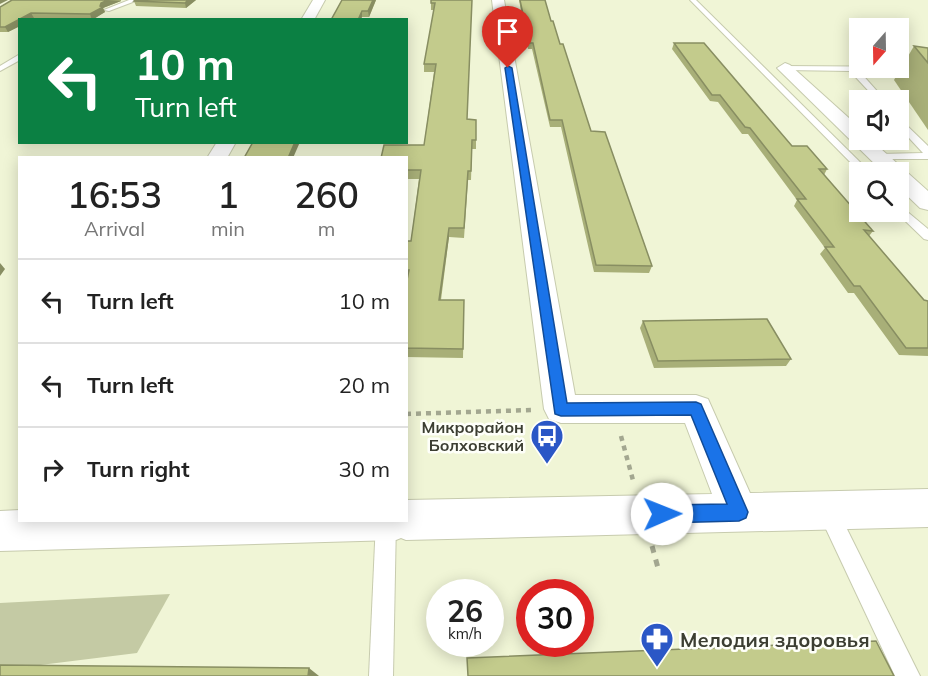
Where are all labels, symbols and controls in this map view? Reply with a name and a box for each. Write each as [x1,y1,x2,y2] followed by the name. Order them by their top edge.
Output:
[482,6,533,68] pin
[491,15,524,48] icon: arrive
[849,18,909,78] north arrow
[849,18,909,222] map controls
[135,38,235,91] text: 10 m
[36,42,114,120] icon: left
[135,90,237,124] text: Turn left
[849,90,909,150] button: sound
[849,162,909,222] button: search
[67,172,162,217] text: 16:53
[217,172,239,217] text: 1
[294,172,359,217] text: 260
[84,216,145,241] text: Arrival
[211,216,245,241] text: min
[318,216,335,241] text: m
[36,285,69,318] icon: left
[87,287,174,315] text: Turn left
[339,287,390,315] text: 10 m
[36,369,69,402] icon: left
[87,371,174,399] text: Turn left
[339,371,390,399] text: 20 m
[422,417,524,455] place label: Микрорайон Болховский
[529,418,565,465] bus stop icon: Микрорайон Болховский
[36,453,69,486] icon: right
[87,455,190,483] text: Turn right
[339,455,390,483] text: 30 m
[630,482,694,546] position arrow
[516,579,594,657] speed limit sign: 30
[447,592,483,630] text: 26
[639,621,675,668] pharmacy icon: Мелодия здоровья
[448,624,482,643] text: km/h
[680,627,870,652] place label: Мелодия здоровья

